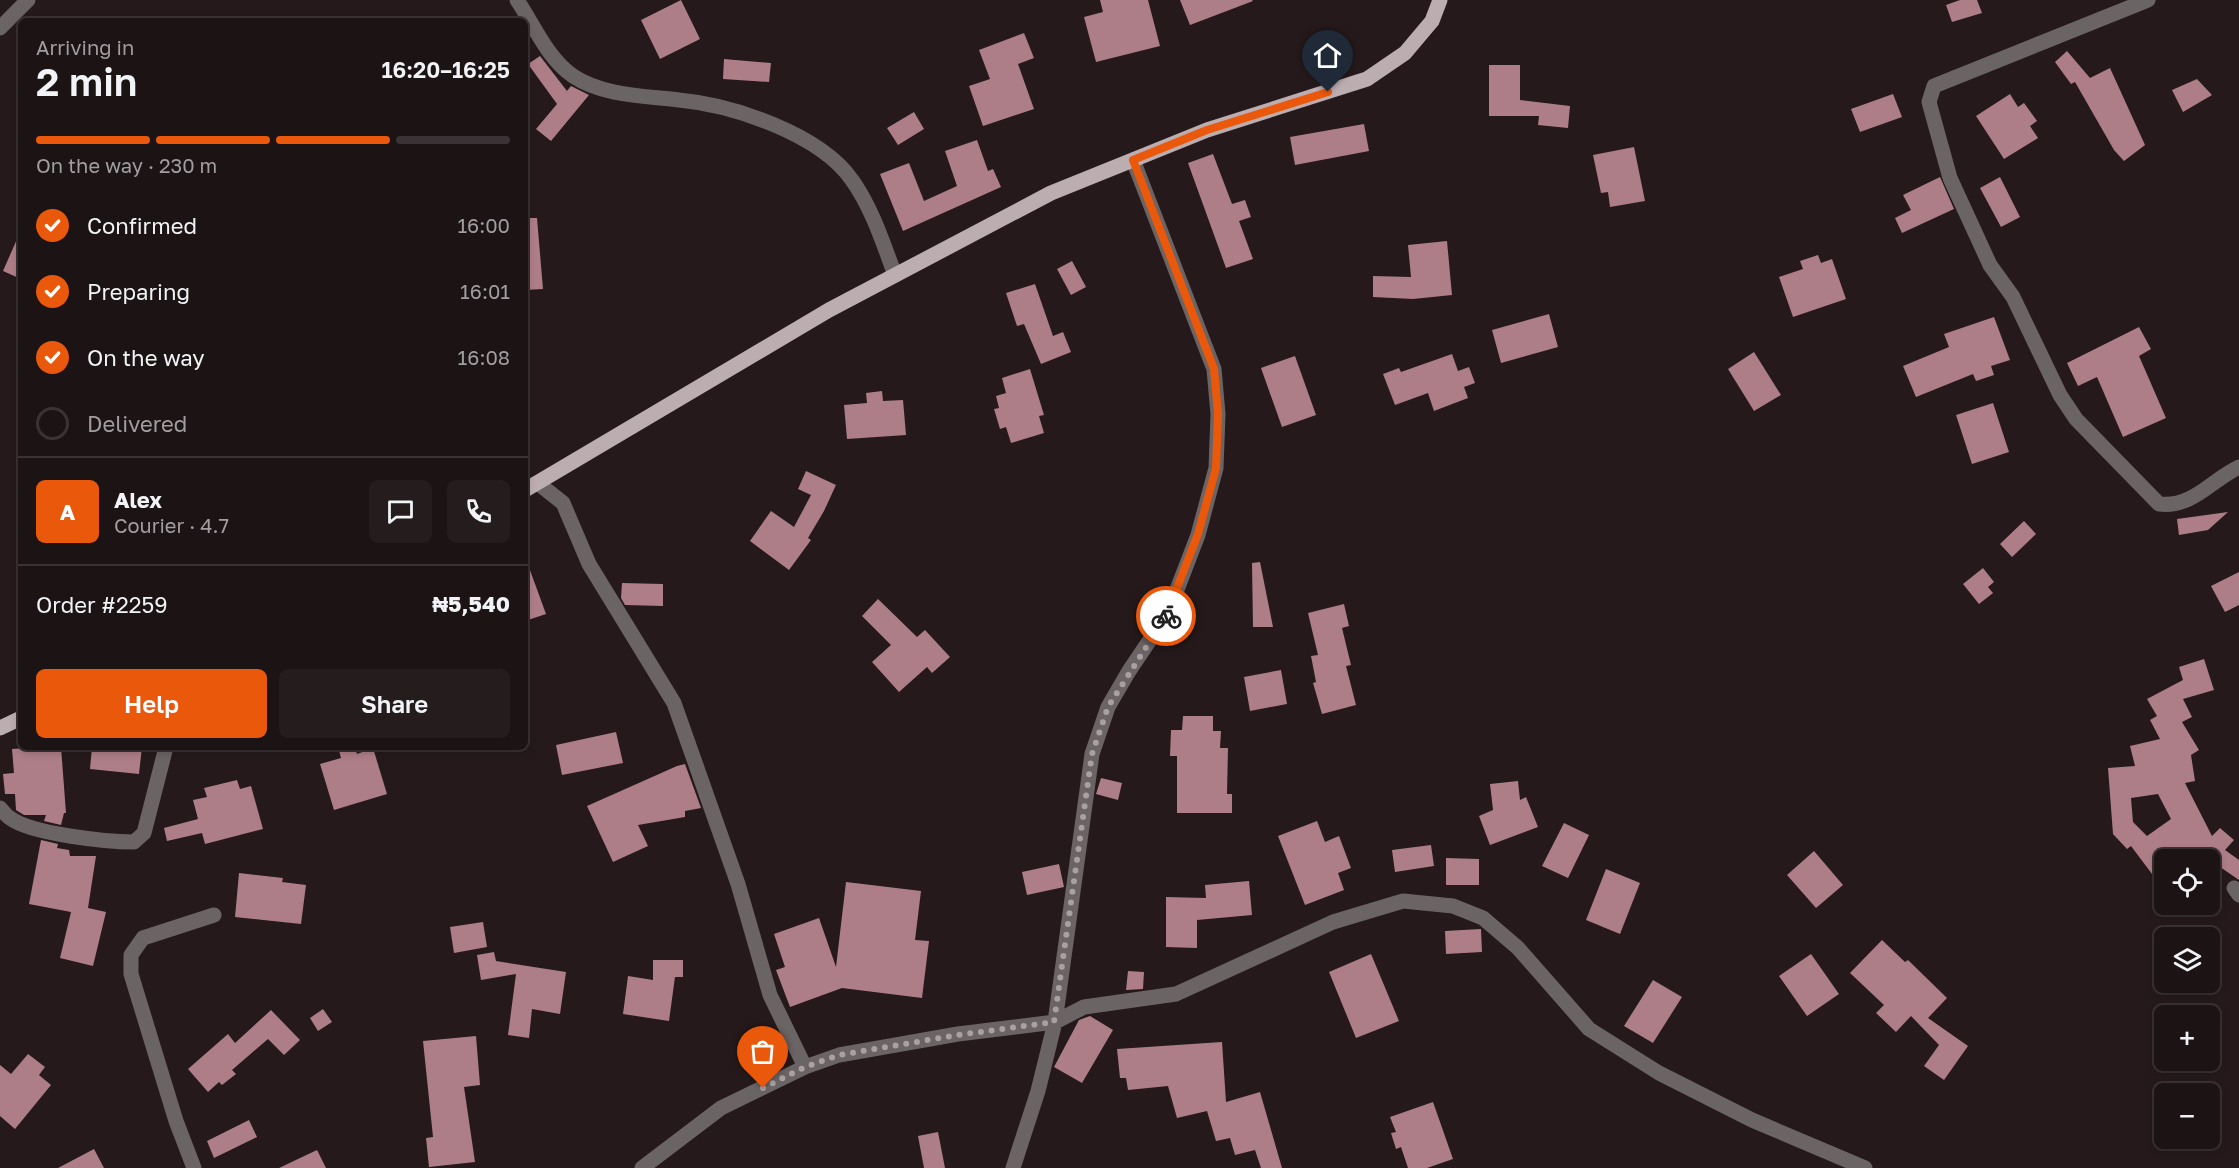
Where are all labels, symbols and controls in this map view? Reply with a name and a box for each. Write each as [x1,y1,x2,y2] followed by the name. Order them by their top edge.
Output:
[1302,30,1353,92] pin
[36,35,134,59] text: Arriving in
[1311,39,1344,72] icon: home
[381,56,510,83] text: 16:20–16:25
[36,58,137,105] text: 2 min
[36,153,217,177] text: On the way · 230 m
[36,209,69,242] icon: check
[87,212,197,239] text: Confirmed
[457,213,510,237] text: 16:00
[36,275,69,308] icon: check
[87,278,190,305] text: Preparing
[460,279,510,303] text: 16:01
[36,341,69,374] icon: check
[87,344,205,371] text: On the way
[458,345,510,369] text: 16:08
[87,410,187,437] text: Delivered
[369,480,432,543] button: chat
[447,480,510,543] button: phone
[114,486,162,513] text: Alex
[60,498,75,525] text: A
[114,513,229,537] text: Courier · 4.7
[1136,586,1196,646] courier
[432,590,510,617] text: ₦5,540
[36,591,168,618] text: Order #2259
[1150,600,1183,633] icon: bike
[36,669,267,738] button: Help
[279,669,510,738] button: Share
[2154,849,2220,1149] map controls
[2154,849,2220,915] button: locate
[2154,927,2220,993] button: layers
[2154,1005,2220,1071] button: +
[737,1026,788,1088] pin
[746,1035,779,1068] icon: bag
[2154,1083,2220,1149] button: −

